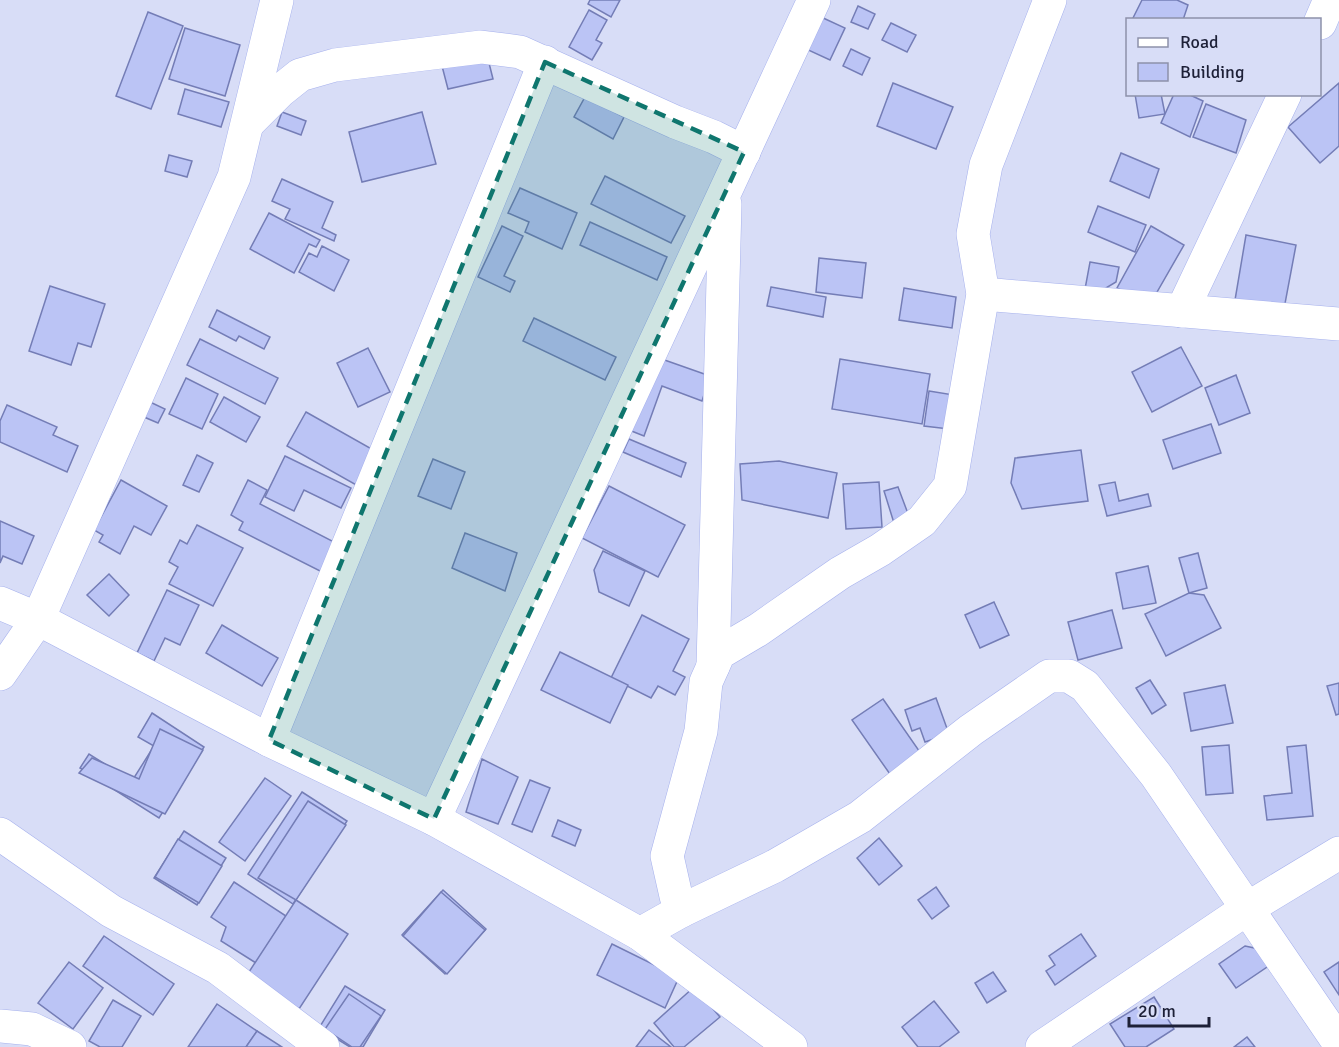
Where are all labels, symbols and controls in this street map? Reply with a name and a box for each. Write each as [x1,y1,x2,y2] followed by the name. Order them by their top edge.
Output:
[1126,18,1321,96] legend
[1180,31,1219,53] text: Road
[1180,61,1244,83] text: Building
[1129,990,1208,1028] scale bar
[1138,1000,1176,1022] text: 20 m

